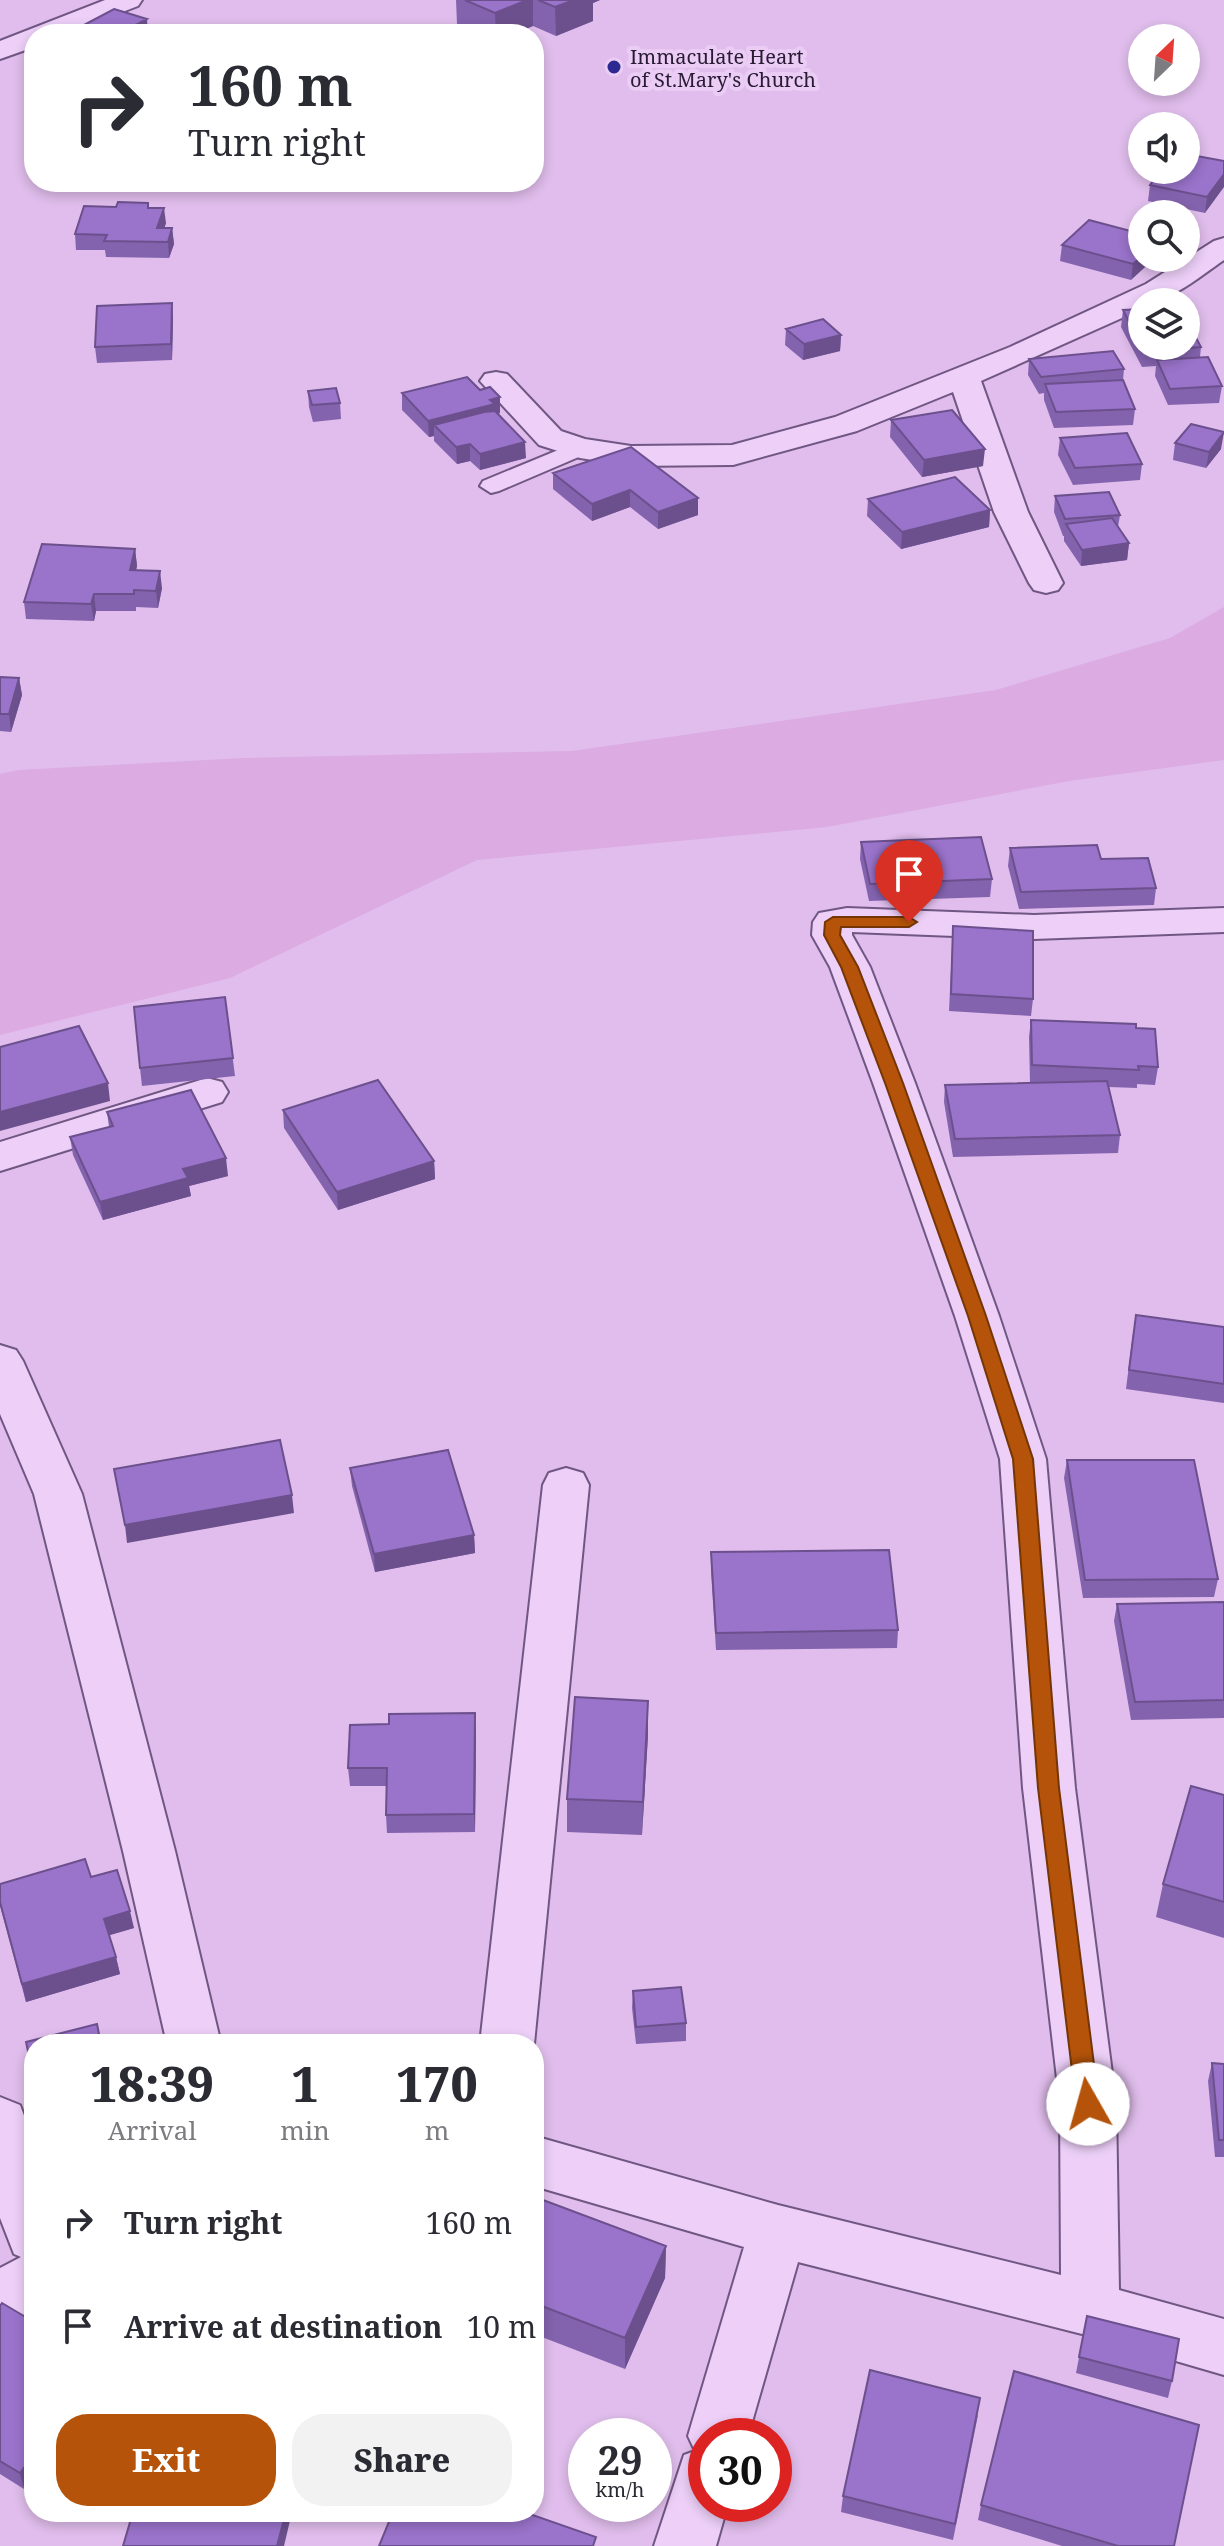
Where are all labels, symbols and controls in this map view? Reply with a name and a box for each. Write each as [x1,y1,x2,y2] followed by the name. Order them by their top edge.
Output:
[1128,24,1200,96] north arrow
[1128,24,1200,360] map controls
[630,43,816,93] place label: Immaculate Heart of St.Mary's Church
[188,46,353,122] text: 160 m
[56,56,160,160] icon: right
[605,58,623,76] marker: Immaculate Heart of St.Mary's Church
[1128,112,1200,184] button: sound
[188,118,366,167] text: Turn right
[1128,200,1200,272] button: search
[1128,288,1200,360] button: layers
[875,840,943,922] pin
[887,852,931,896] icon: arrive
[90,2051,214,2116] text: 18:39
[291,2051,319,2116] text: 1
[396,2051,478,2116] text: 170
[1046,2062,1130,2146] position arrow
[108,2112,197,2148] text: Arrival
[280,2112,330,2148] text: min
[425,2112,449,2148] text: m
[56,2200,100,2244] icon: right
[124,2202,282,2243] text: Turn right
[426,2202,512,2243] text: 160 m
[56,2304,100,2348] icon: arrive
[124,2306,443,2347] text: Arrive at destination
[467,2306,536,2347] text: 10 m
[56,2414,276,2506] button: Exit
[292,2414,512,2506] button: Share
[688,2418,792,2522] speed limit sign: 30
[597,2432,643,2487] text: 29
[595,2476,645,2503] text: km/h

